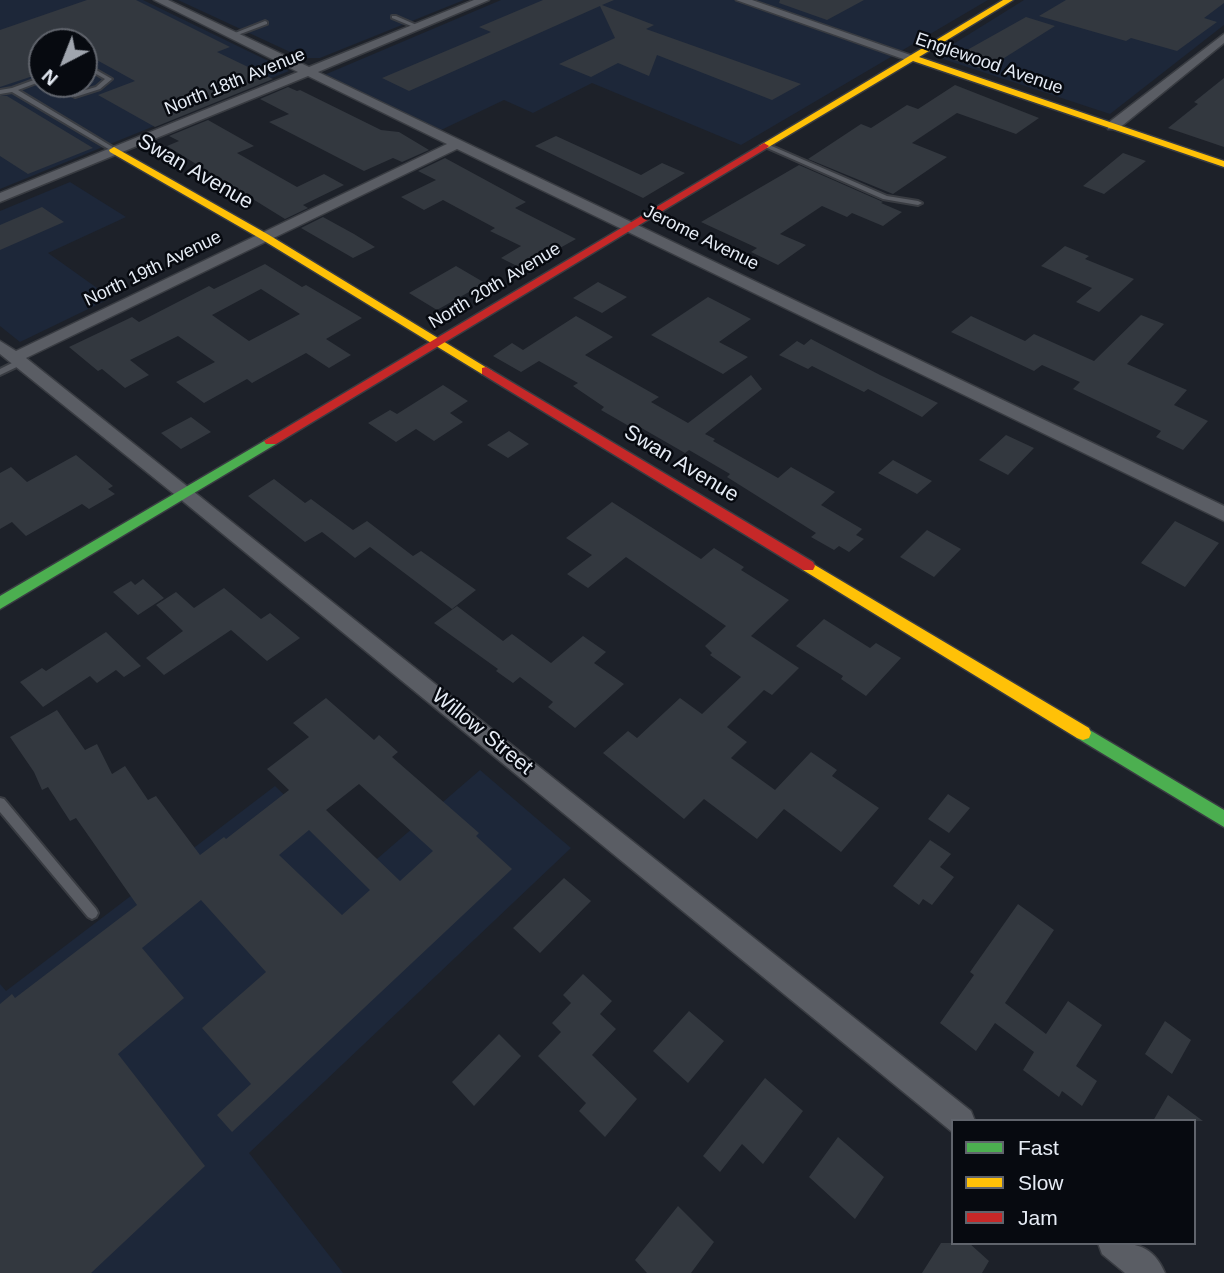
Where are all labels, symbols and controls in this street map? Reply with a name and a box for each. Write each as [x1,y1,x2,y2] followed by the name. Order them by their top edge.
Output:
[28,28,98,98] north arrow
[912,29,1066,99] street label: Englewood Avenue
[162,44,308,120] street label: North 18th Avenue
[38,65,62,90] text: N
[133,129,257,215] street label: Swan Avenue
[640,201,762,275] street label: Jerome Avenue
[81,226,225,312] street label: North 19th Avenue
[425,238,565,334] street label: North 20th Avenue
[619,420,743,508] street label: Swan Avenue
[426,684,538,780] street label: Willow Street
[951,1119,1196,1245] legend
[1018,1136,1059,1159] text: Fast
[1018,1171,1064,1194] text: Slow
[1018,1206,1058,1229] text: Jam

